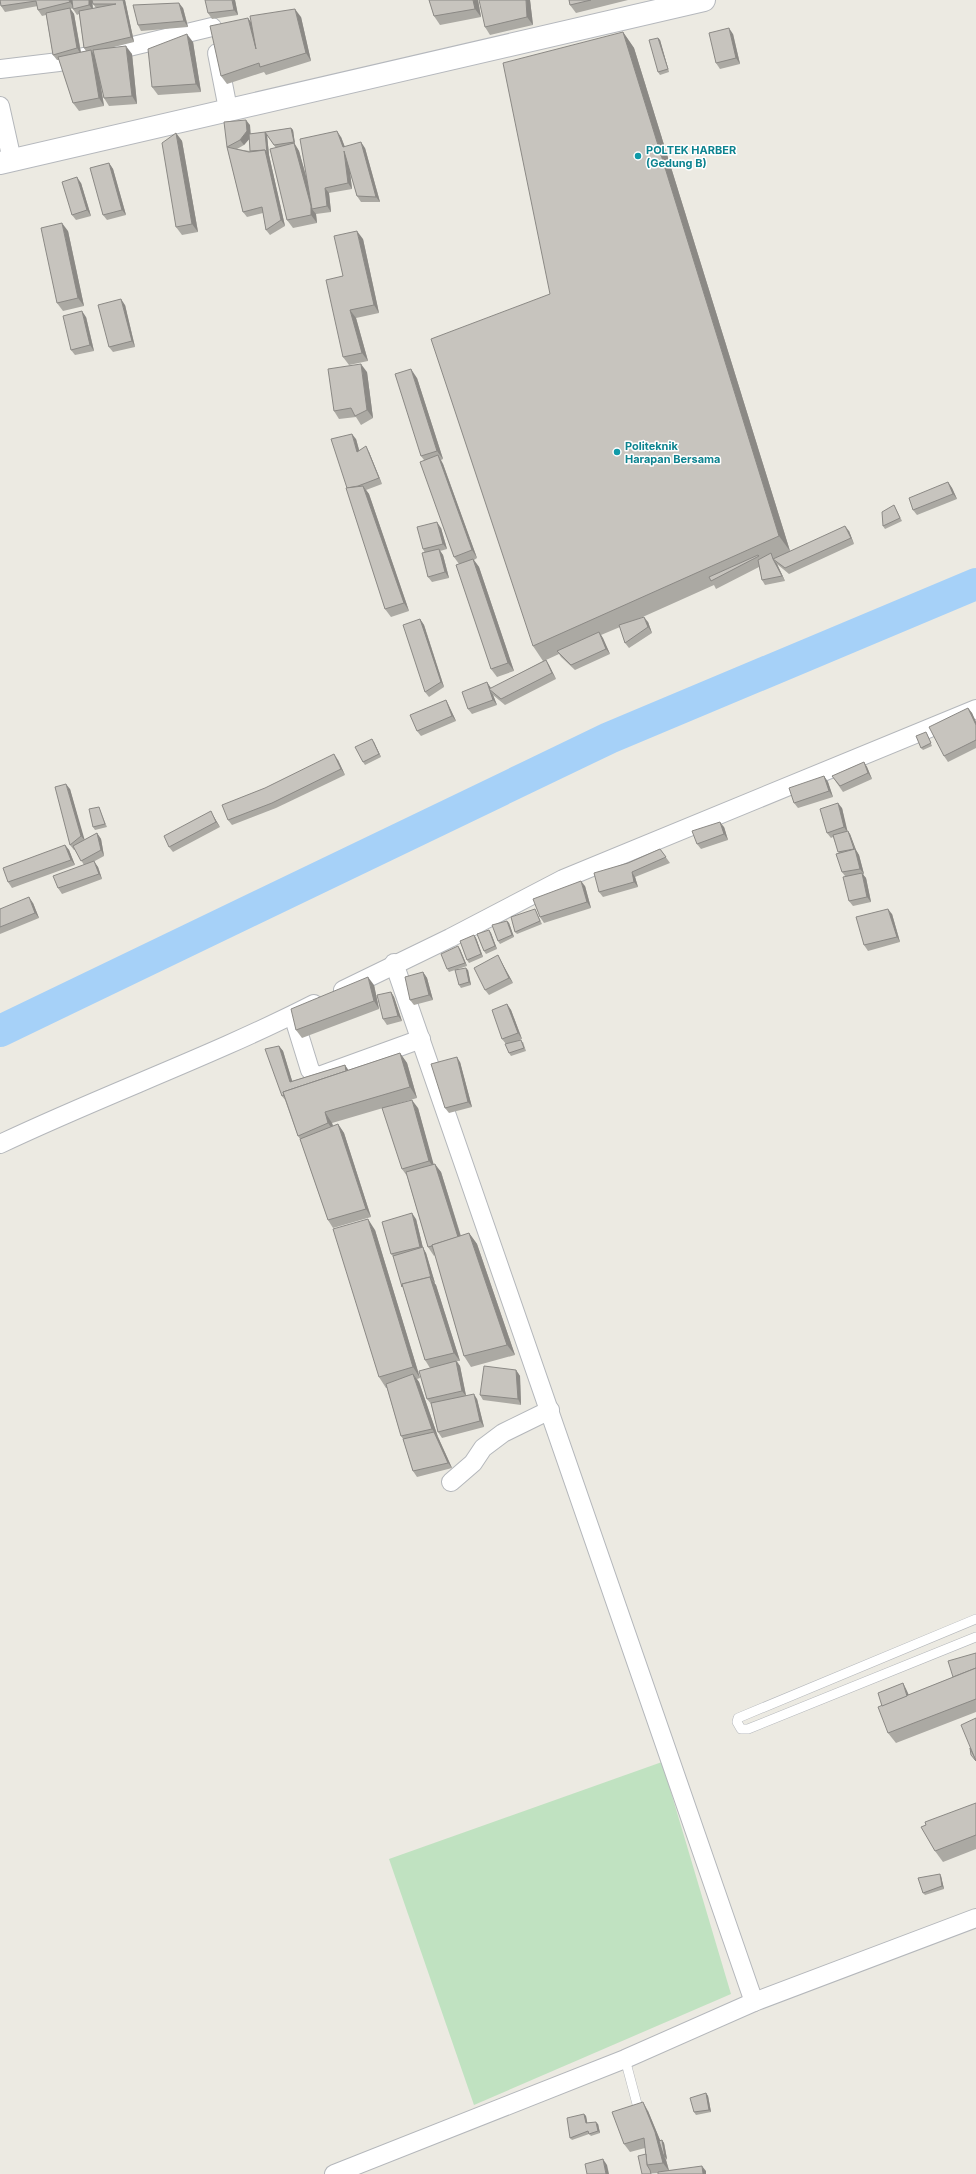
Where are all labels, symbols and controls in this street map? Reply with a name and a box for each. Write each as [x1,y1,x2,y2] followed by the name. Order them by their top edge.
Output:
[646,143,736,170] place label: POLTEK HARBER (Gedung B)
[633,151,643,161] marker: POLTEK HARBER (Gedung B)
[625,439,720,466] place label: Politeknik Harapan Bersama
[612,447,622,457] marker: Politeknik Harapan Bersama

